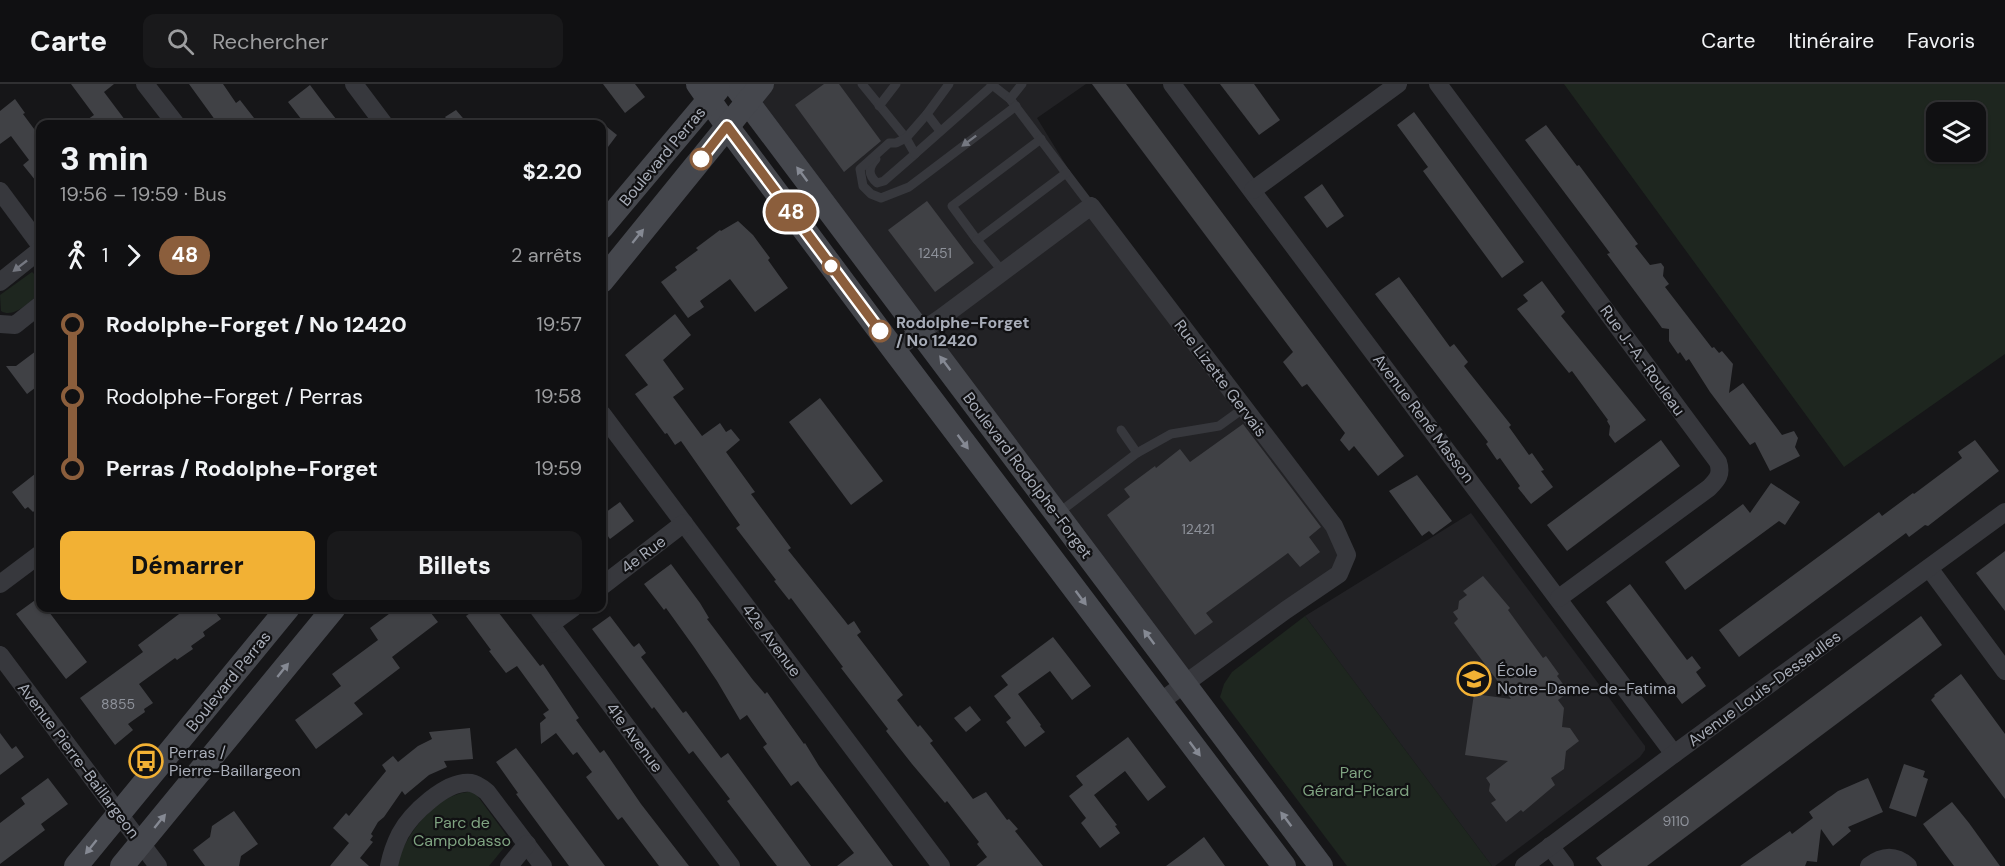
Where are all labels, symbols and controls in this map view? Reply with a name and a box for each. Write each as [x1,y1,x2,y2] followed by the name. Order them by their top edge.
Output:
[143,14,563,68] search box
[30,23,107,60] text: Carte
[164,25,197,58] icon: search
[212,27,328,56] text: Rechercher
[1701,27,1755,55] text: Carte
[1788,27,1874,55] text: Itinéraire
[1907,27,1975,55] text: Favoris
[615,102,710,210] street label: Boulevard Perras
[1926,102,1986,162] map controls
[1926,102,1986,162] button: layers
[962,135,977,147] one-way arrow
[60,137,148,180] text: 3 min
[690,148,712,170] unlabelled marker
[522,157,582,186] text: $2.20
[795,166,808,182] one-way arrow
[60,181,227,207] text: 19:56 – 19:59 · Bus
[764,192,818,232] line badge: 48
[778,198,804,226] text: 48
[632,228,645,244] one-way arrow
[60,239,93,272] icon: walk
[117,239,150,272] icon: forward
[171,241,198,269] text: 48
[102,242,108,268] text: 1
[511,242,582,268] text: 2 arrêts
[918,244,952,262] house number: 12451
[822,257,840,275] unlabelled marker
[12,260,28,273] one-way arrow
[1595,301,1690,420] street label: Rue J.-A.-Rouleau
[106,310,407,339] text: Rodolphe-Forget / No 12420
[537,311,582,337] text: 19:57
[896,312,1029,351] place label: Rodolphe-Forget / No 12420
[1170,315,1272,441] street label: Rue Lizette Gervais
[869,320,891,342] marker: Rodolphe-Forget / No 12420
[1368,350,1479,487] street label: Avenue René Masson
[939,356,951,371] one-way arrow
[106,382,363,411] text: Rodolphe-Forget / Perras
[535,383,582,409] text: 19:58
[958,388,1097,563] street label: Boulevard Rodolphe-Forget
[957,435,969,450] one-way arrow
[106,454,378,483] text: Perras / Rodolphe-Forget
[535,455,582,481] text: 19:59
[1181,520,1215,538] house number: 12421
[60,531,315,600] button: Démarrer
[327,531,582,600] button: Billets
[617,531,670,578] street label: 4e Rue
[1074,590,1087,606] one-way arrow
[737,599,806,681] street label: 42e Avenue
[1684,626,1845,751] street label: Avenue Louis-Dessaulles
[181,627,275,736] street label: Boulevard Perras
[1144,630,1156,645] one-way arrow
[1497,660,1676,699] place label: École Notre-Dame-de-Fatima
[1456,661,1492,697] school or university icon: École Notre-Dame-de-Fatima
[276,663,289,678] one-way arrow
[13,678,144,843] street label: Avenue Pierre-Baillargeon
[101,695,135,713] house number: 8855
[601,698,668,777] street label: 41e Avenue
[1189,741,1201,757] one-way arrow
[169,742,301,781] place label: Perras / Pierre-Baillargeon
[128,743,164,779] bus stop icon: Perras / Pierre-Baillargeon
[1303,762,1409,801] park label: Parc Gérard-Picard
[413,812,511,851] park label: Parc de Campobasso
[1280,812,1292,827] one-way arrow
[1663,812,1689,830] house number: 9110
[153,813,166,829] one-way arrow
[86,840,98,855] one-way arrow

